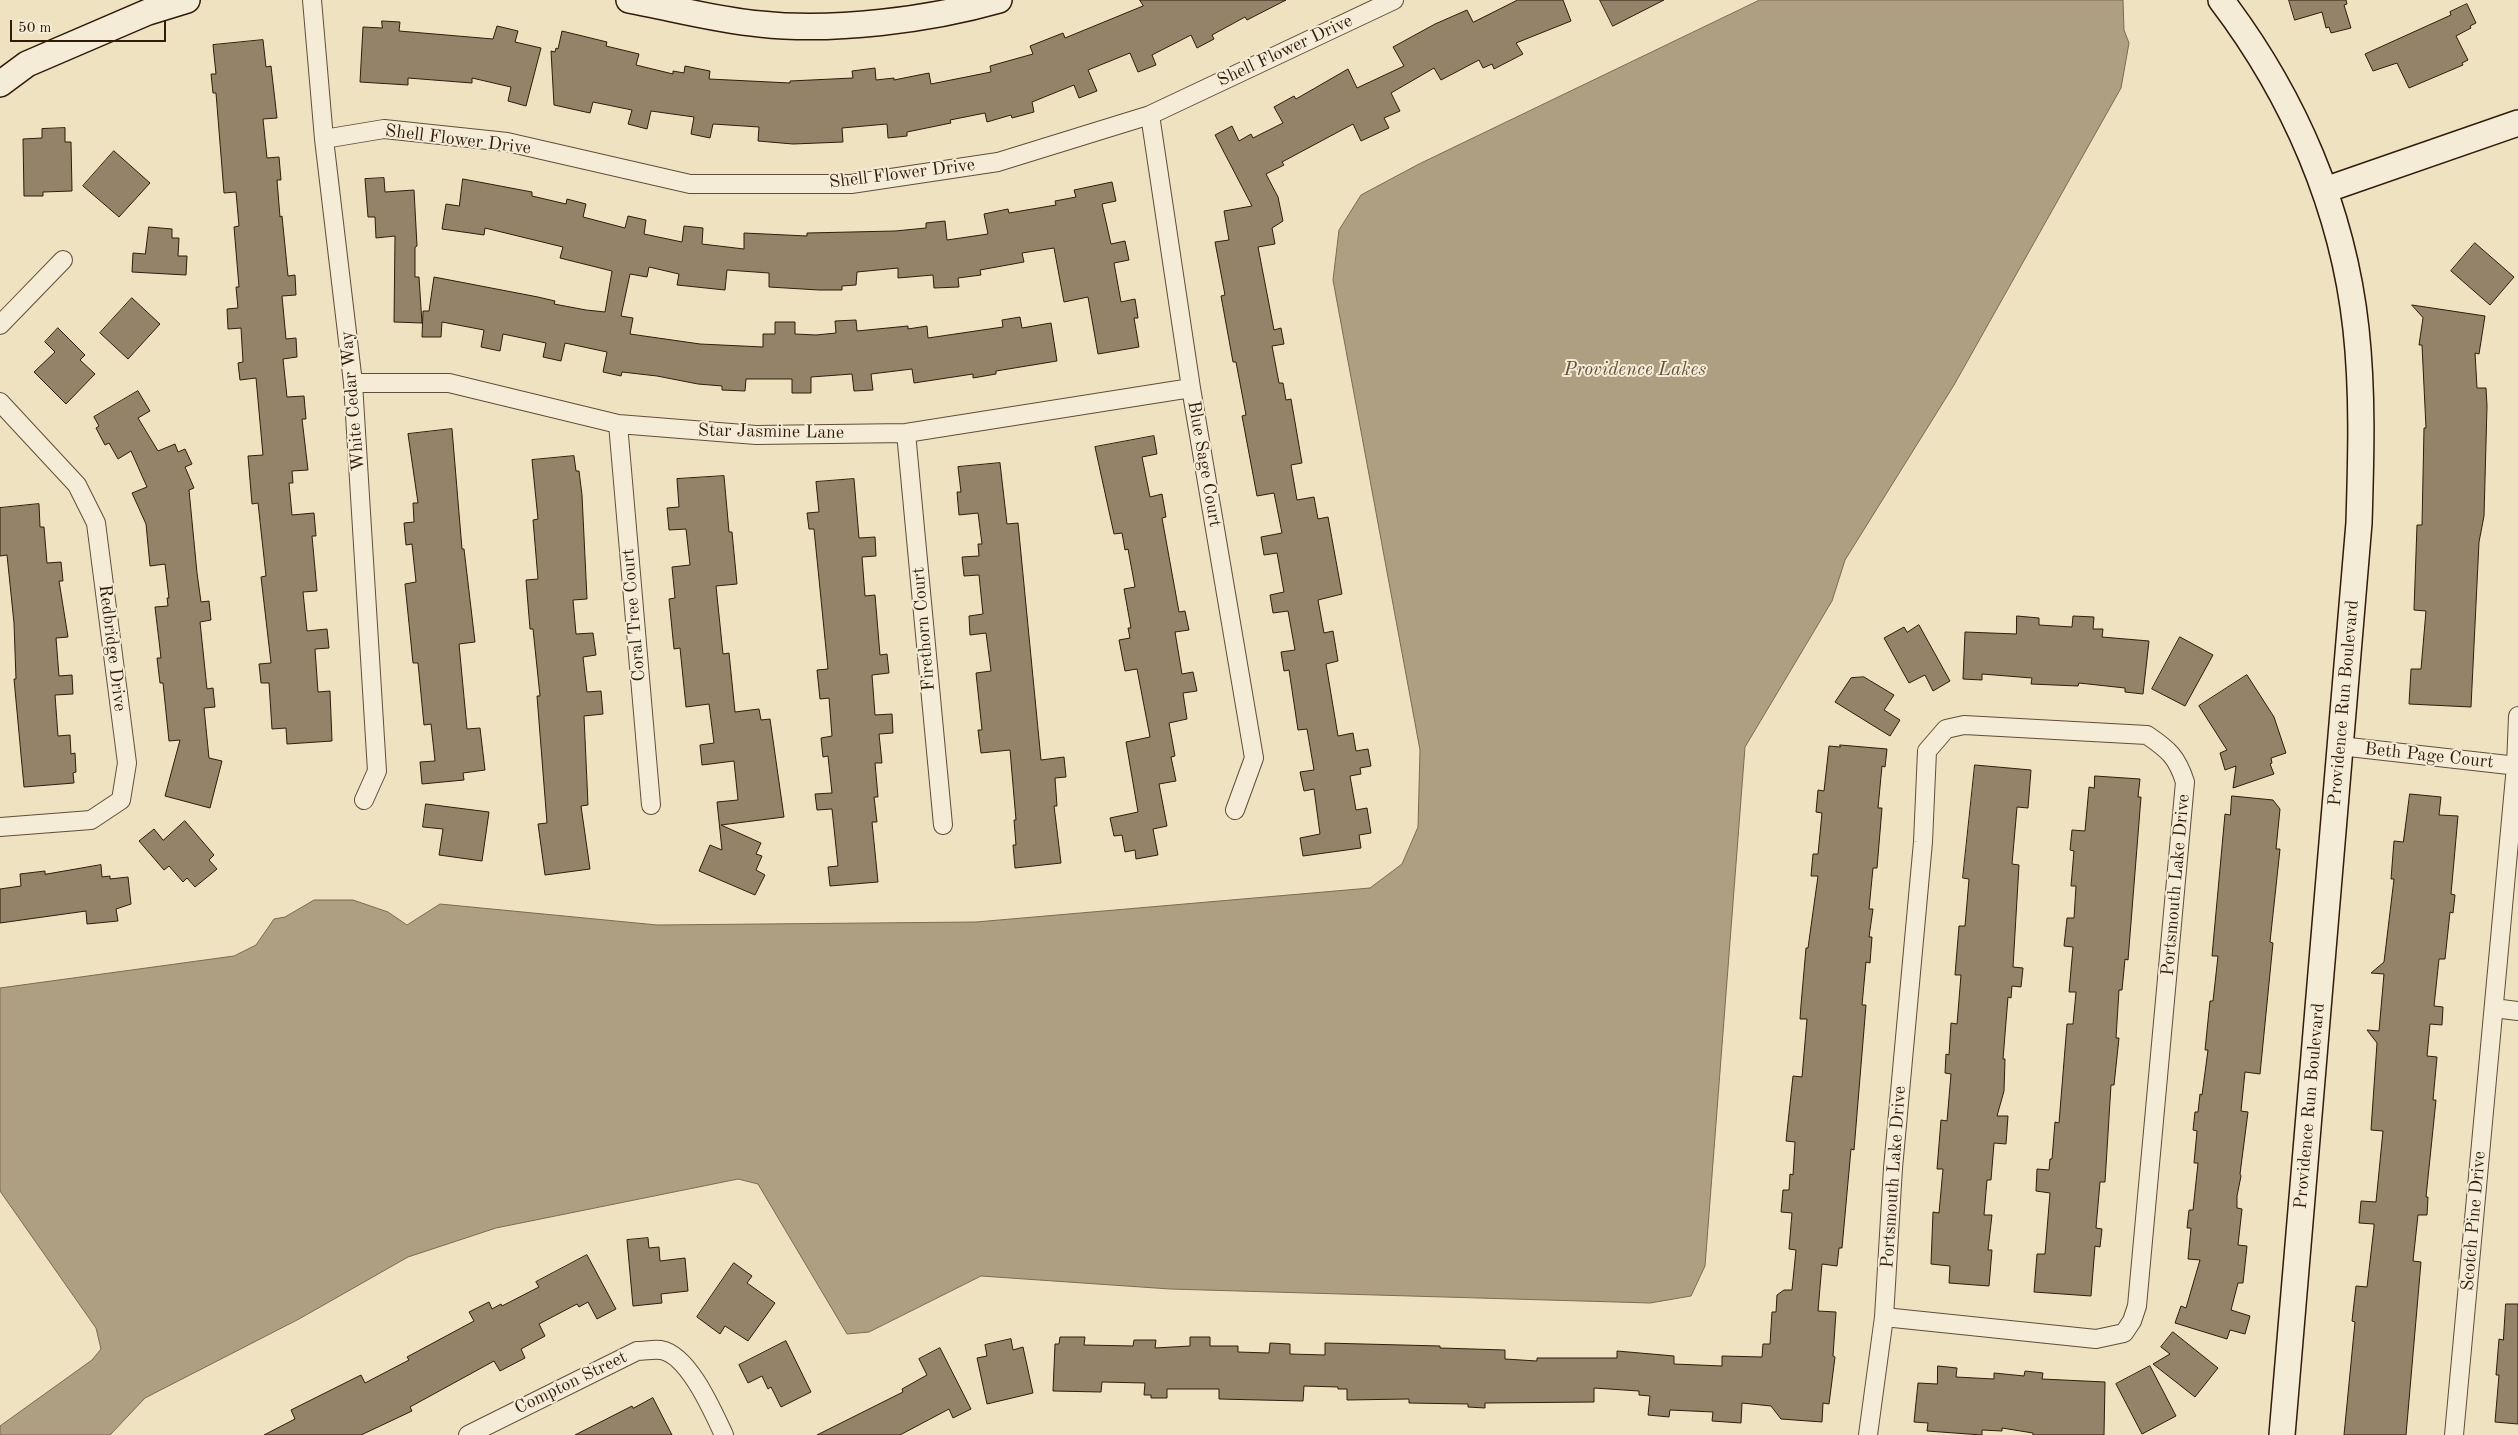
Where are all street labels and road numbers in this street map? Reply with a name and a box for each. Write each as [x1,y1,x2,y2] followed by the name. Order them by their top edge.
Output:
[1214,10,1356,92] street label: Shell Flower Drive
[384,120,532,160] street label: Shell Flower Drive
[828,154,976,194] street label: Shell Flower Drive
[336,330,370,472] street label: White Cedar Way
[1182,399,1226,529] street label: Blue Sage Court
[698,420,844,444] street label: Star Jasmine Lane
[617,548,651,682] street label: Coral Tree Court
[908,566,940,692] street label: Firethorn Court
[93,583,131,713] street label: Redbridge Drive
[2324,599,2364,807] street label: Providence Run Boulevard
[2363,738,2495,774] street label: Beth Page Court
[2157,793,2195,977] street label: Portsmouth Lake Drive
[2290,1002,2330,1210] street label: Providence Run Boulevard
[1877,1085,1911,1269] street label: Portsmouth Lake Drive
[2457,1150,2491,1292] street label: Scotch Pine Drive
[511,1346,631,1420] street label: Compton Street

